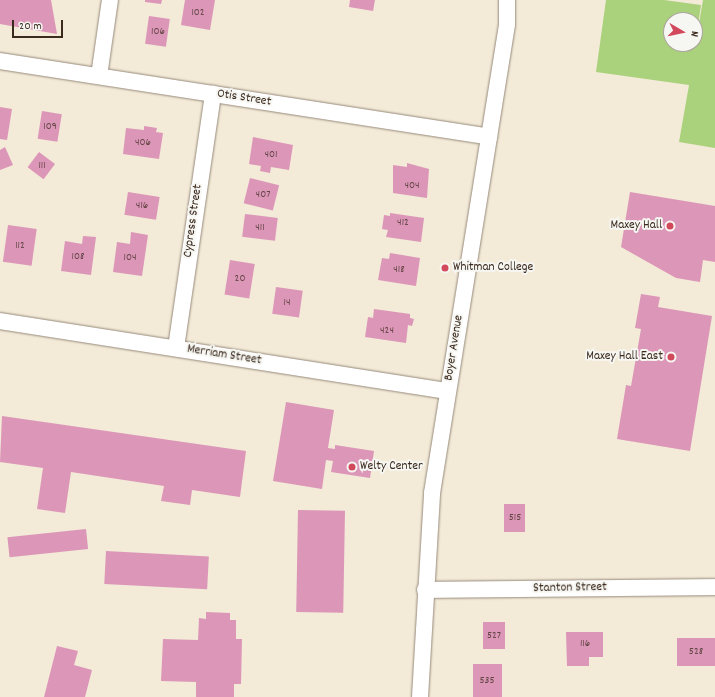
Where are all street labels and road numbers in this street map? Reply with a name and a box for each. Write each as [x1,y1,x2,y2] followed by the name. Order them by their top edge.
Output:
[216,87,272,111] street label: Otis Street
[181,183,207,259] street label: Cypress Street
[442,314,468,382] street label: Boyer Avenue
[186,342,262,370] street label: Merriam Street
[533,581,607,597] street label: Stanton Street

